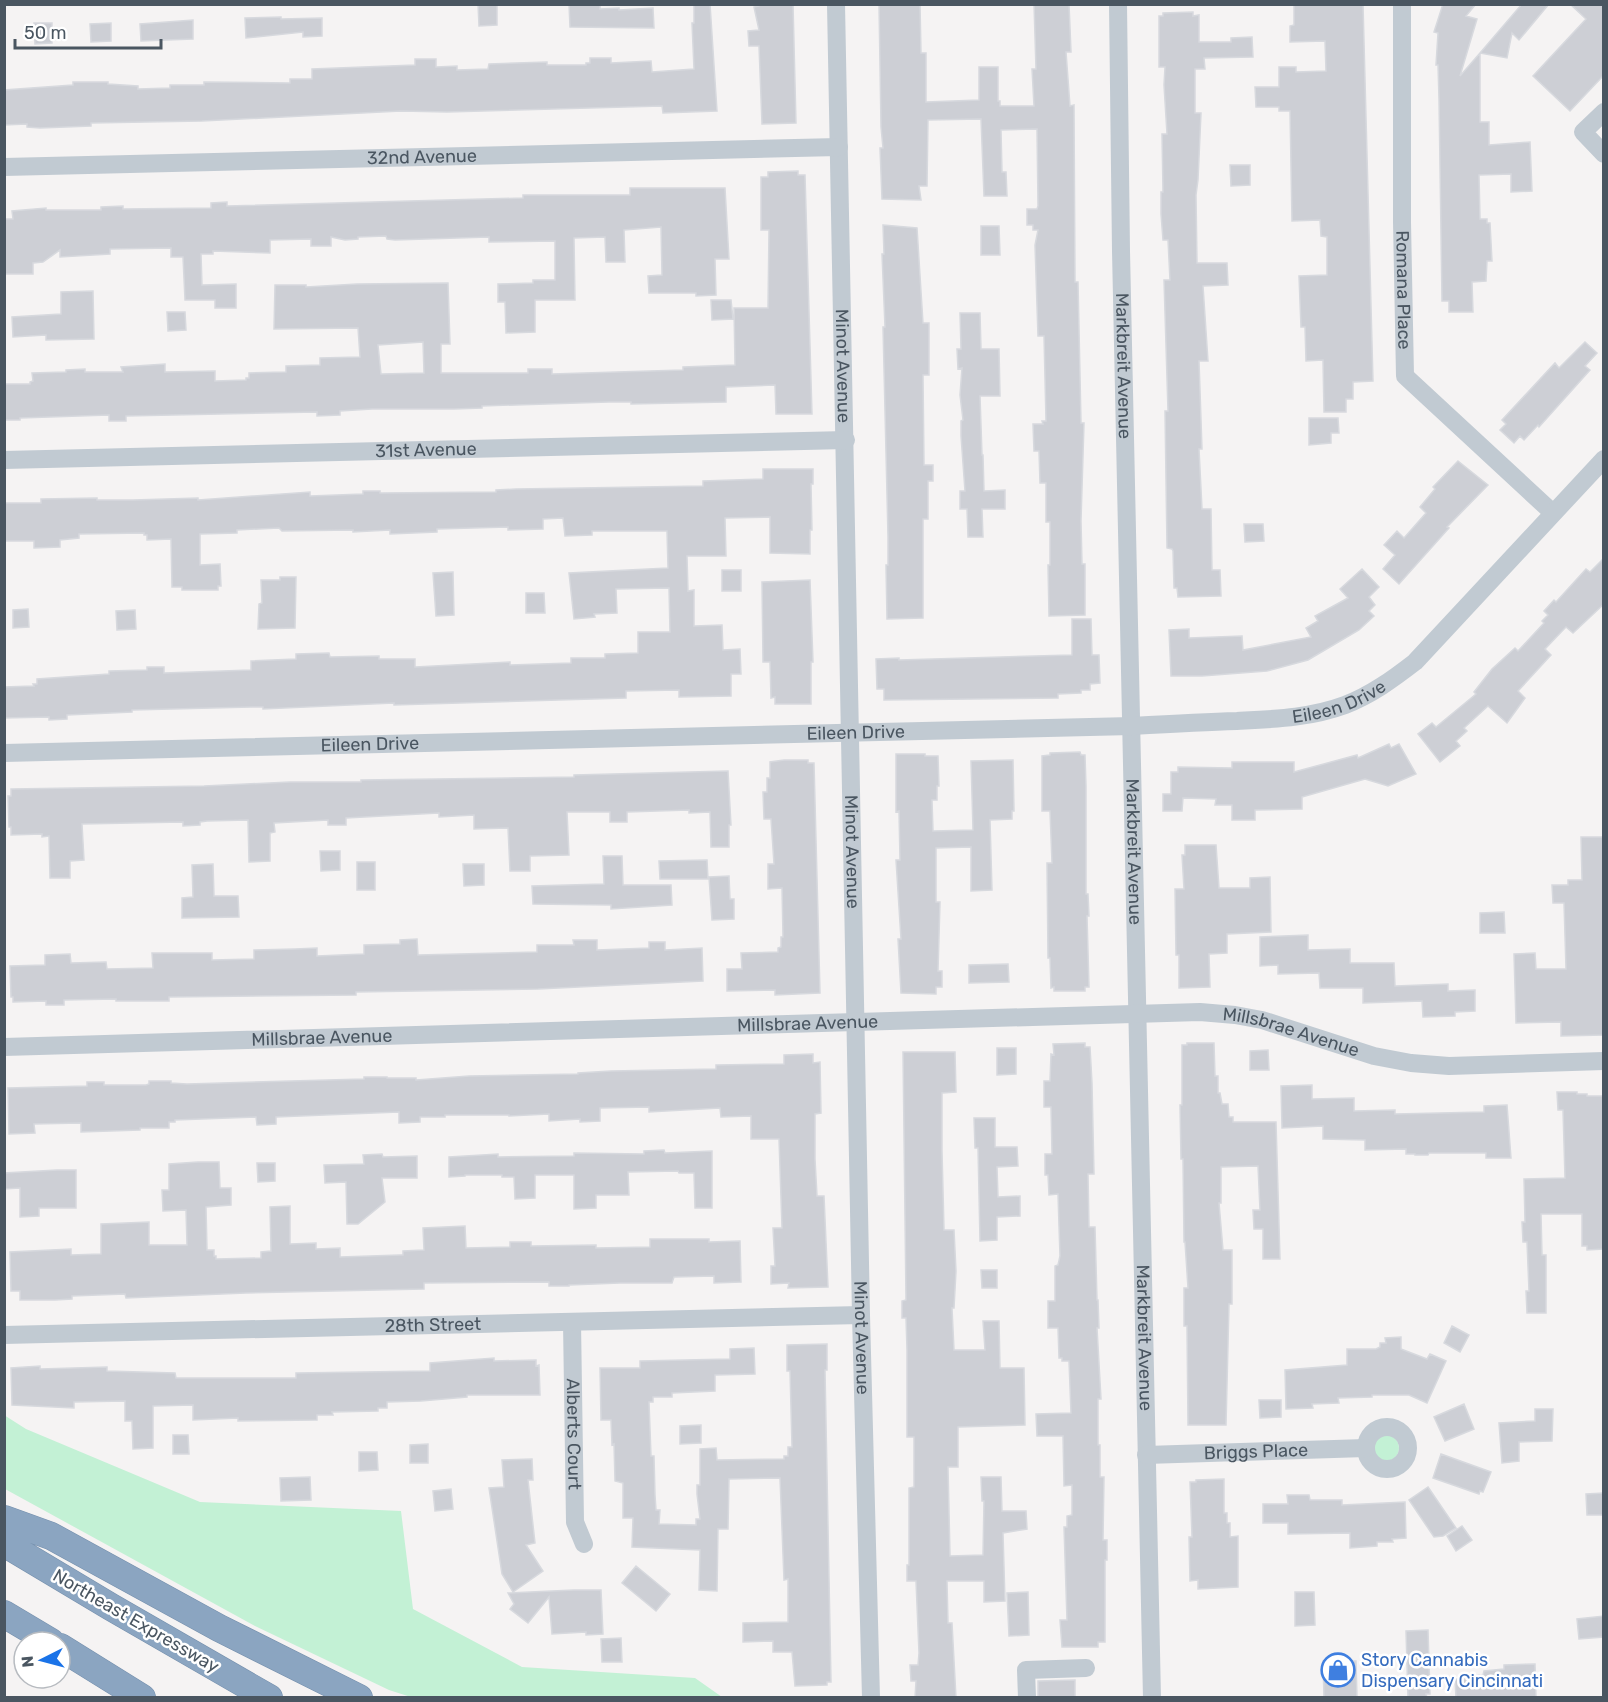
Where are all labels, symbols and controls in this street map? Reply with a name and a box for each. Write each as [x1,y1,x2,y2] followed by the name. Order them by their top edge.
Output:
[15,12,160,50] scale bar
[24,22,67,44] text: 50 m
[367,145,477,169] street label: 32nd Avenue
[1391,230,1415,350] street label: Romana Place
[1111,293,1136,439] street label: Markbreit Avenue
[831,309,855,423] street label: Minot Avenue
[375,438,477,462] street label: 31st Avenue
[1291,675,1390,728] street label: Eileen Drive
[806,720,905,745] street label: Eileen Drive
[320,732,419,756] street label: Eileen Drive
[1121,778,1146,925] street label: Markbreit Avenue
[840,795,864,909] street label: Minot Avenue
[1222,1003,1362,1062] street label: Millsbrae Avenue
[737,1010,878,1037] street label: Millsbrae Avenue
[251,1025,393,1051] street label: Millsbrae Avenue
[1132,1264,1157,1411] street label: Markbreit Avenue
[849,1281,874,1395] street label: Minot Avenue
[384,1313,481,1337] street label: 28th Street
[562,1378,586,1490] street label: Alberts Court
[1203,1439,1308,1464] street label: Briggs Place
[49,1564,223,1678] street label: Northeast Expressway
[12,1630,72,1690] north arrow
[1361,1649,1543,1692] place label: Story Cannabis Dispensary Cincinnati
[1320,1652,1356,1688] shop icon: Story Cannabis Dispensary Cincinnati
[18,1655,38,1668] text: N

